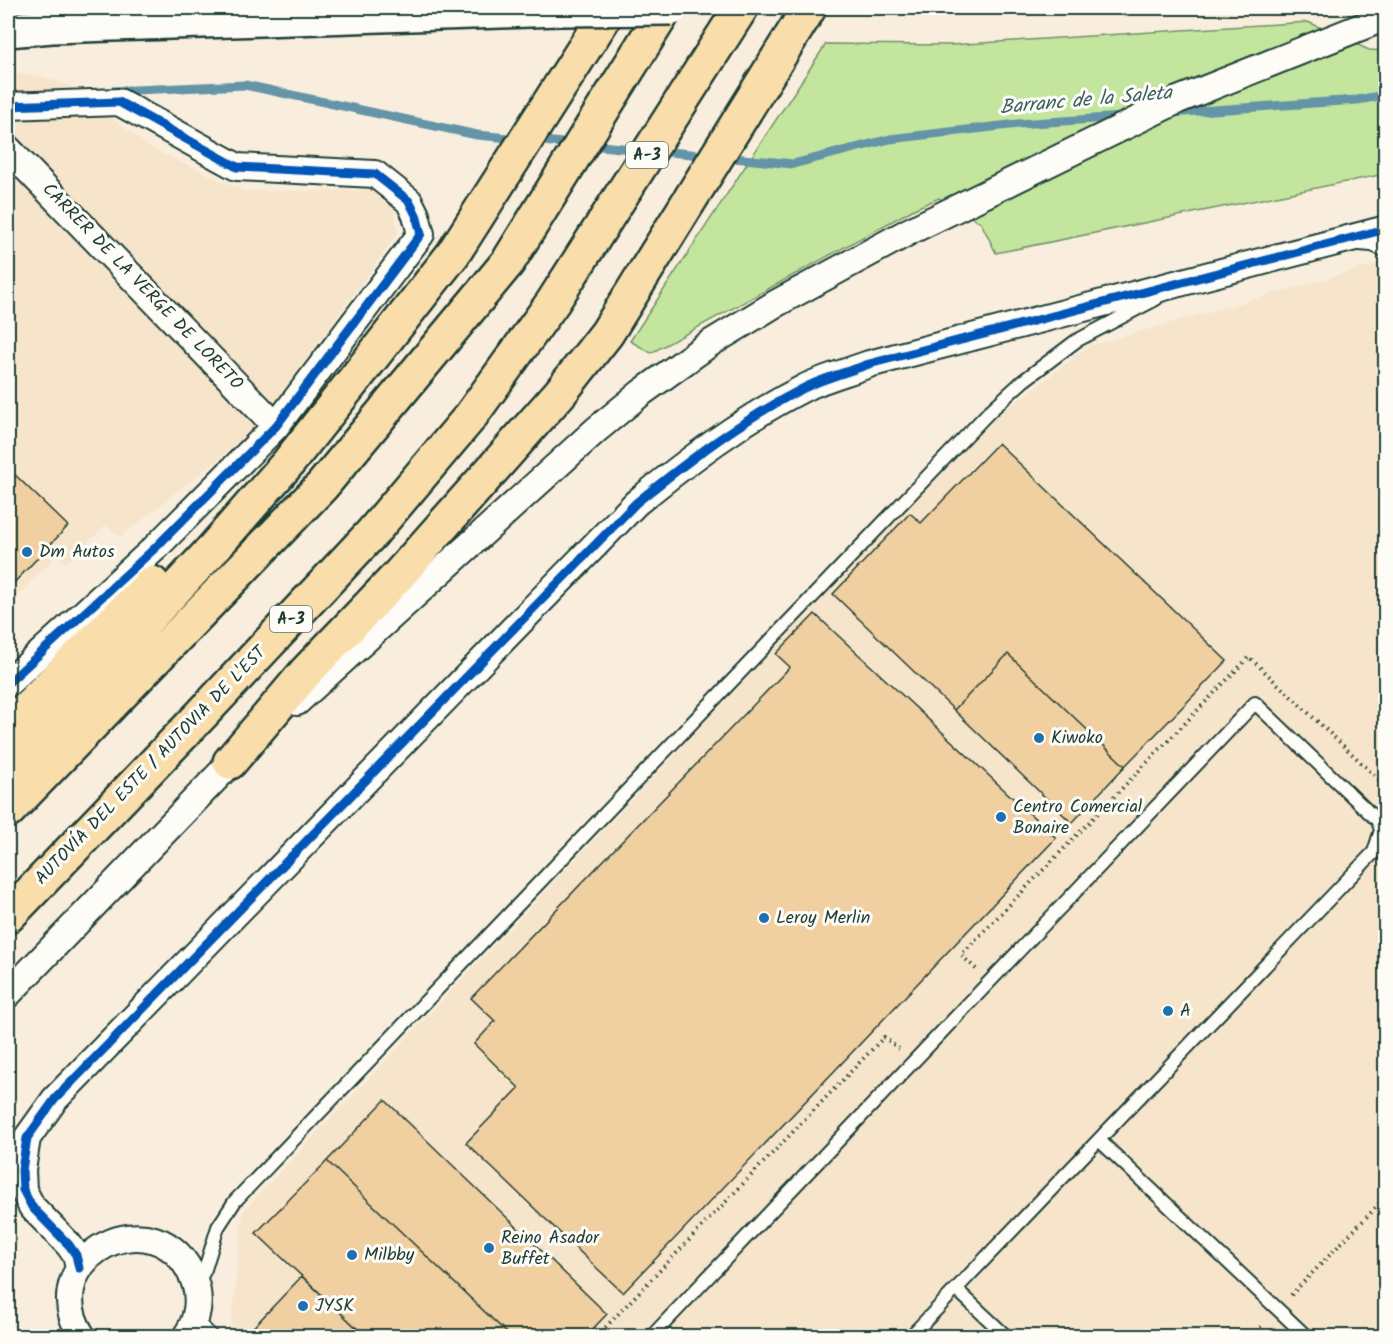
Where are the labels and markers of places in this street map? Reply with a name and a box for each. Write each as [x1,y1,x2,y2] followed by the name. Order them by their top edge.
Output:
[39,538,115,567] place label: Dm Autos
[20,545,34,559] marker: Dm Autos
[1051,724,1103,753] place label: Kiwoko
[1032,731,1046,745] marker: Kiwoko
[1013,793,1143,843] place label: Centro Comercial Bonaire
[994,810,1008,824] marker: Centro Comercial Bonaire
[776,904,870,933] place label: Leroy Merlin
[757,911,771,925] marker: Leroy Merlin
[1180,997,1191,1026] place label: A
[1161,1004,1175,1018] marker: A
[501,1224,600,1274] place label: Reino Asador Buffet
[364,1241,415,1270] place label: Milbby
[482,1241,496,1255] marker: Reino Asador Buffet
[345,1248,359,1262] marker: Milbby
[315,1292,354,1321] place label: JYSK
[296,1299,310,1313] marker: JYSK

